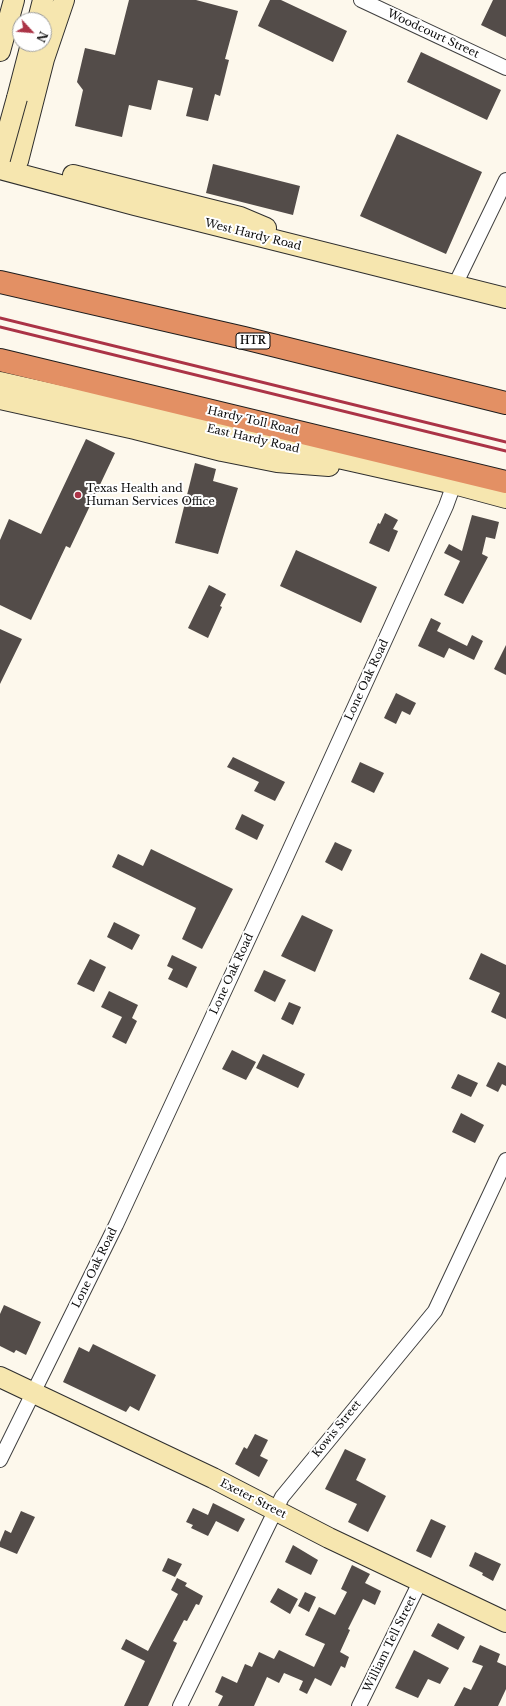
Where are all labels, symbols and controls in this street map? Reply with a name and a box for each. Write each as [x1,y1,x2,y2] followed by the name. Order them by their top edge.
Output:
[385,7,481,61] street label: Woodcourt Street
[12,12,52,52] north arrow
[33,29,50,45] text: N
[203,217,303,253] street label: West Hardy Road
[236,333,270,349] road number: HTR
[206,404,300,438] street label: Hardy Toll Road
[205,422,301,456] street label: East Hardy Road
[86,482,215,508] place label: Texas Health and Human Services Office
[73,490,83,500] marker: Texas Health and Human Services Office
[342,637,392,723] street label: Lone Oak Road
[207,931,257,1017] street label: Lone Oak Road
[70,1226,120,1310] street label: Lone Oak Road
[310,1398,364,1460] street label: Kowis Street
[218,1477,288,1521] street label: Exeter Street
[361,1594,419,1694] street label: William Tell Street

